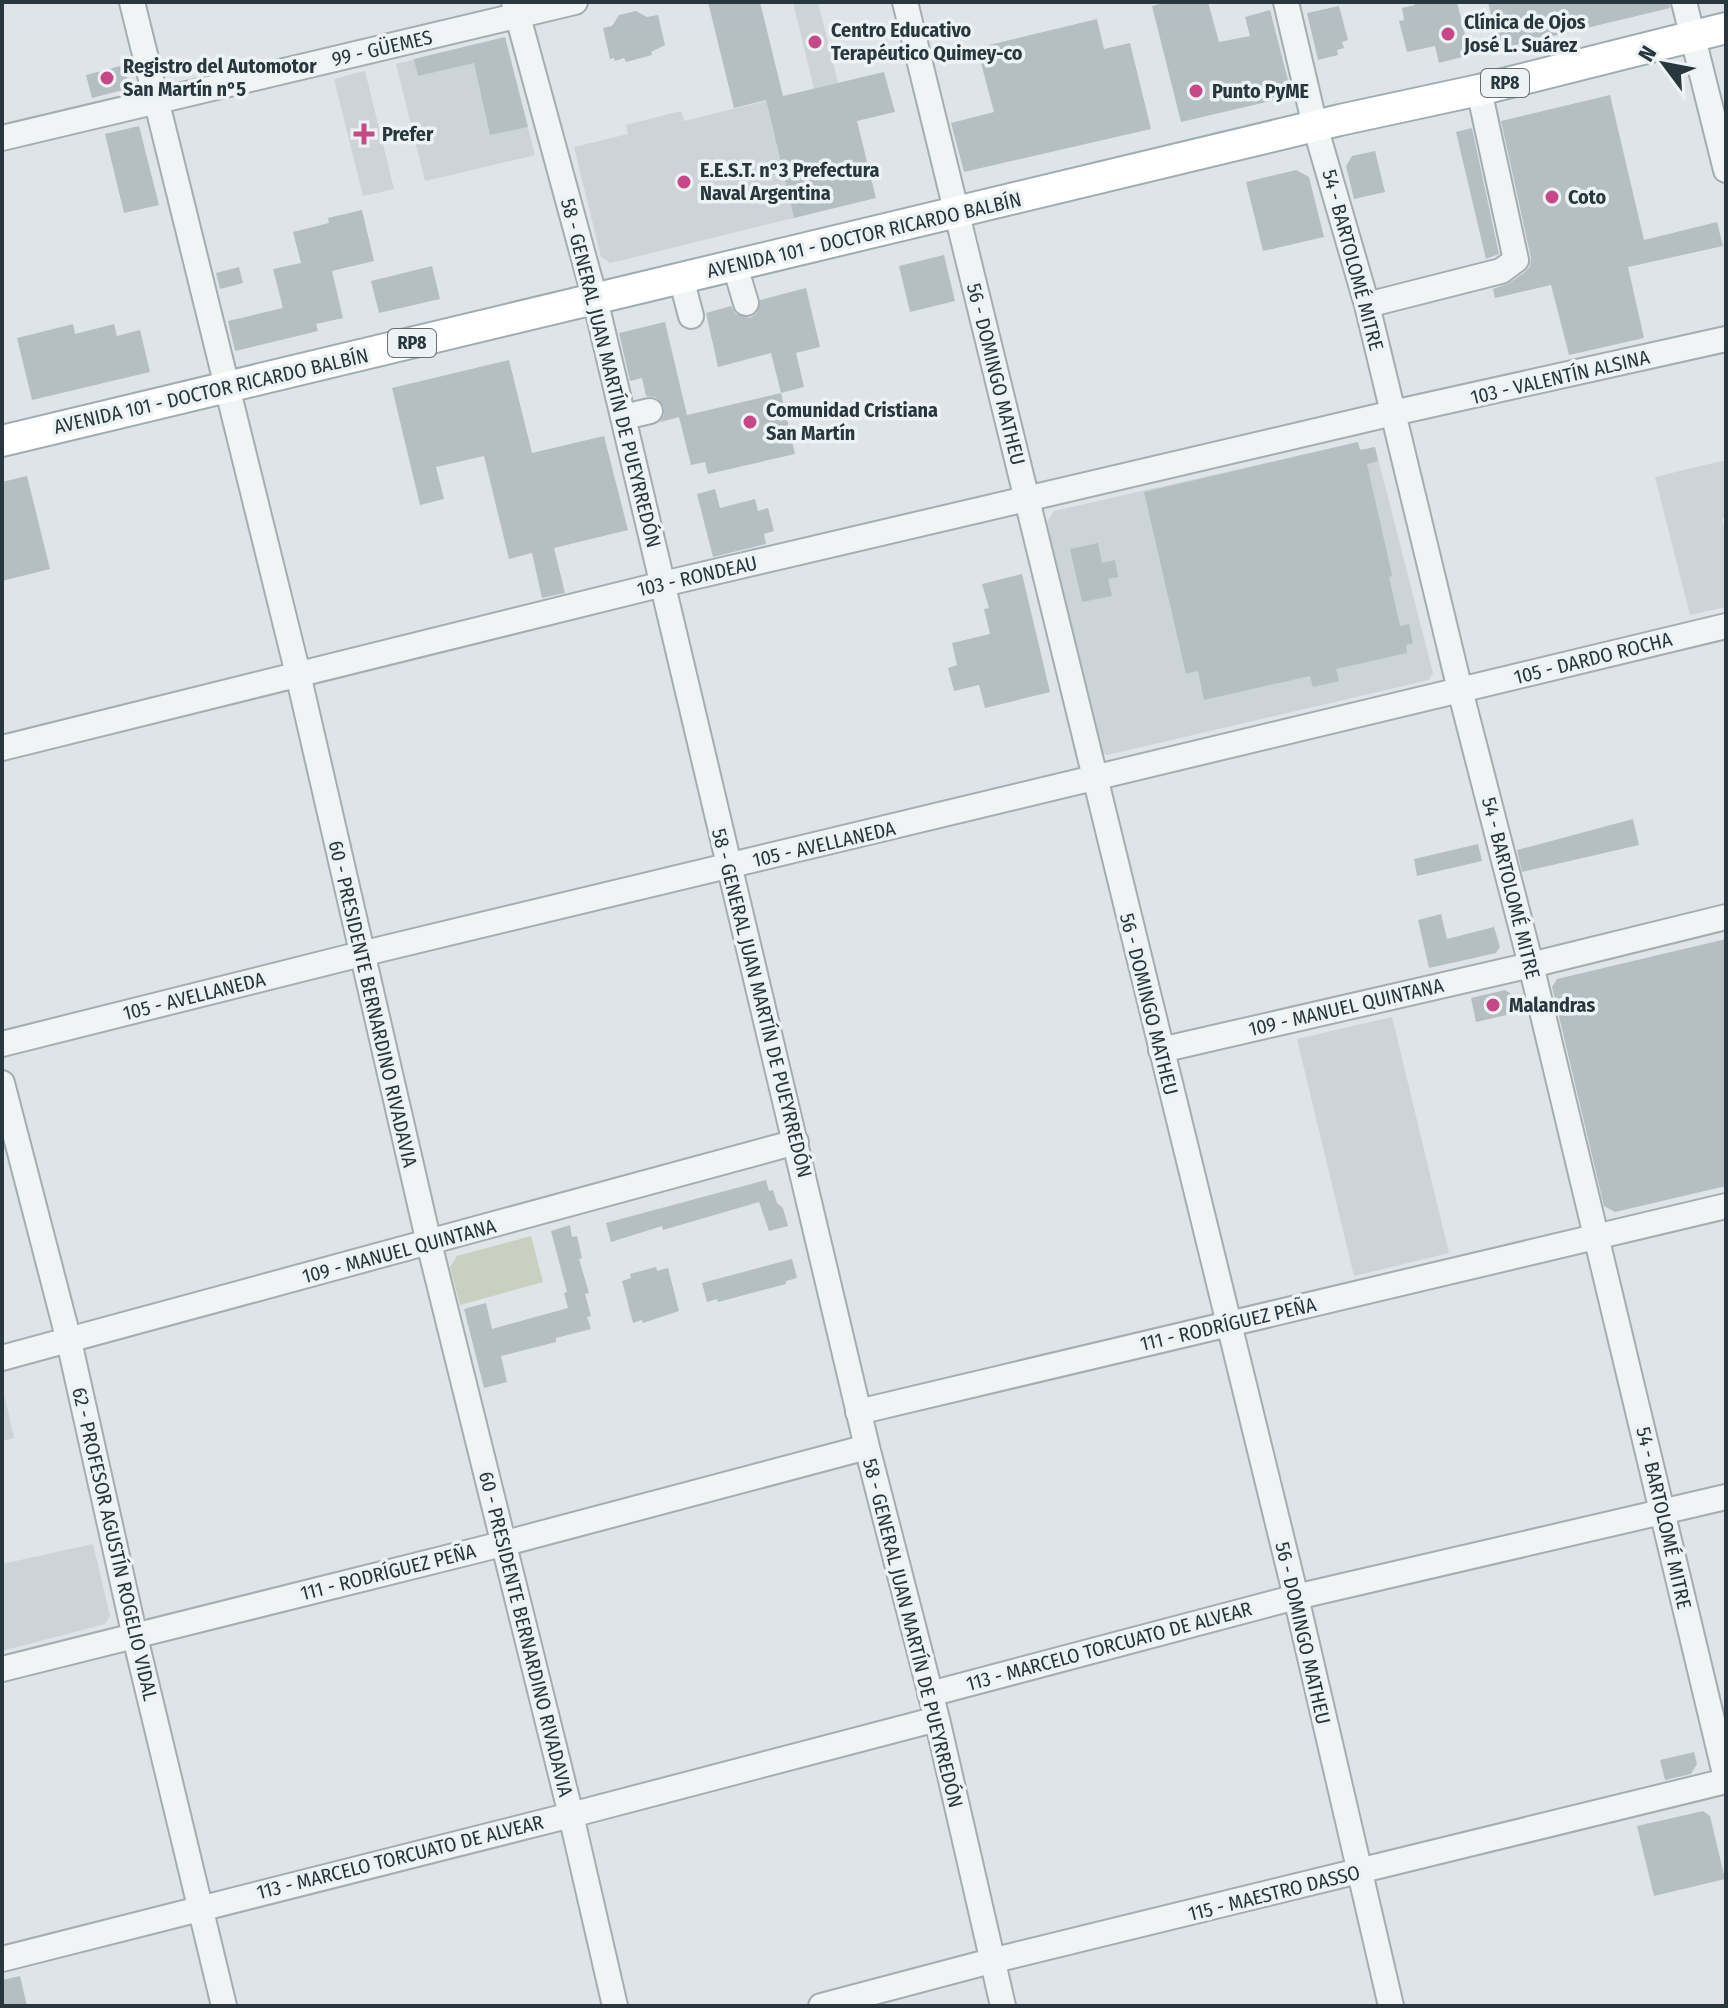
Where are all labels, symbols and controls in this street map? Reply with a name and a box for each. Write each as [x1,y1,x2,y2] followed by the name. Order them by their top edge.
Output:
[1463,10,1586,57] place label: Clínica de Ojos José L. Suárez
[831,18,1023,65] place label: Centro Educativo Terapéutico Quimey-co
[1624,24,1704,104] north arrow
[330,25,435,71] street label: 99 - GÜEMES
[1439,25,1457,43] marker: Clínica de Ojos José L. Suárez
[806,33,824,51] marker: Centro Educativo Terapéutico Quimey-co
[1633,41,1662,66] text: N
[123,54,317,101] place label: Registro del Automotor San Martín n°5
[98,69,116,87] marker: Registro del Automotor San Martín n°5
[1481,69,1529,97] road number: RP8
[1212,79,1309,103] place label: Punto PyME
[1187,82,1205,100] marker: Punto PyME
[382,122,434,146] place label: Prefer
[353,123,375,145] marker: Prefer
[700,158,879,205] place label: E.E.S.T. n°3 Prefectura Naval Argentina
[1317,167,1389,353] street label: 54 - BARTOLOMÉ MITRE
[675,173,693,191] marker: E.E.S.T. n°3 Prefectura Naval Argentina
[1568,185,1606,209] place label: Coto
[704,187,1024,283] street label: AVENIDA 101 - DOCTOR RICARDO BALBÍN
[1543,188,1561,206] marker: Coto
[556,196,666,550] street label: 58 - GENERAL JUAN MARTÍN DE PUEYRREDÓN
[962,281,1030,467] street label: 56 - DOMINGO MATHEU
[388,329,436,357] road number: RP8
[51,343,371,439] street label: AVENIDA 101 - DOCTOR RICARDO BALBÍN
[1468,345,1652,409] street label: 103 - VALENTÍN ALSINA
[766,398,938,445] place label: Comunidad Cristiana San Martín
[741,413,759,431] marker: Comunidad Cristiana San Martín
[635,551,759,601] street label: 103 - RONDEAU
[1512,627,1675,689] street label: 105 - DARDO ROCHA
[1477,795,1545,981] street label: 54 - BARTOLOMÉ MITRE
[750,816,898,872] street label: 105 - AVELLANEDA
[707,826,817,1180] street label: 58 - GENERAL JUAN MARTÍN DE PUEYRREDÓN
[324,838,422,1170] street label: 60 - PRESIDENTE BERNARDINO RIVADAVIA
[1115,911,1183,1097] street label: 56 - DOMINGO MATHEU
[120,967,268,1025] street label: 105 - AVELLANEDA
[1246,973,1446,1041] street label: 109 - MANUEL QUINTANA
[1509,993,1595,1017] place label: Malandras
[1484,996,1502,1014] marker: Malandras
[300,1213,499,1288] street label: 109 - MANUEL QUINTANA
[1138,1292,1319,1356] street label: 111 - RODRÍGUEZ PEÑA
[67,1385,163,1703] street label: 62 - PROFESOR AGUSTÍN ROGELIO VIDAL
[1631,1425,1697,1611] street label: 54 - BARTOLOMÉ MITRE
[858,1456,968,1810] street label: 58 - GENERAL JUAN MARTÍN DE PUEYRREDÓN
[474,1469,578,1800] street label: 60 - PRESIDENTE BERNARDINO RIVADAVIA
[298,1538,479,1605] street label: 111 - RODRÍGUEZ PEÑA
[1270,1539,1336,1727] street label: 56 - DOMINGO MATHEU
[964,1596,1255,1696] street label: 113 - MARCELO TORCUATO DE ALVEAR
[254,1810,546,1904] street label: 113 - MARCELO TORCUATO DE ALVEAR
[1186,1860,1362,1926] street label: 115 - MAESTRO DASSO

